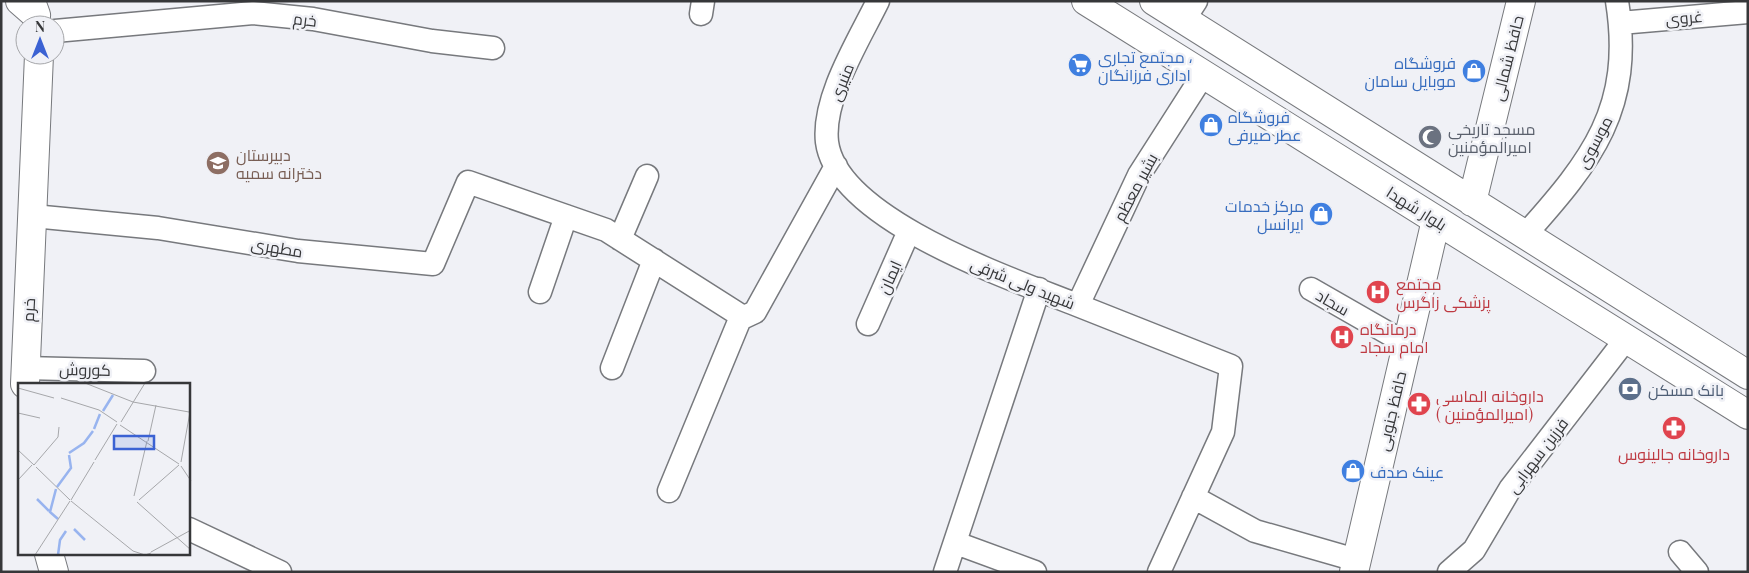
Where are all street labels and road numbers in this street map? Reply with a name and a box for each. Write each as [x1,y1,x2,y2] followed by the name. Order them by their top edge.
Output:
[1664,5,1704,30] street label: غروی
[292,7,318,33] street label: خرم
[1486,13,1529,103] street label: حافظ شمالی
[824,60,859,104] street label: منیری
[1572,112,1617,172] street label: موسوی
[1108,149,1164,226] street label: بشیر معظم
[1382,181,1451,236] street label: بلوار شهدا
[250,233,304,262] street label: مطهری
[967,253,1078,314] street label: شهید ولی شرفی
[872,257,907,298] street label: ایمان
[1312,284,1354,320] street label: سجاد
[17,298,41,322] street label: خرم
[59,358,111,381] street label: کوروش
[1372,369,1411,453] street label: حافظ جنوبی
[1502,413,1573,498] street label: فرزین سهرابی

